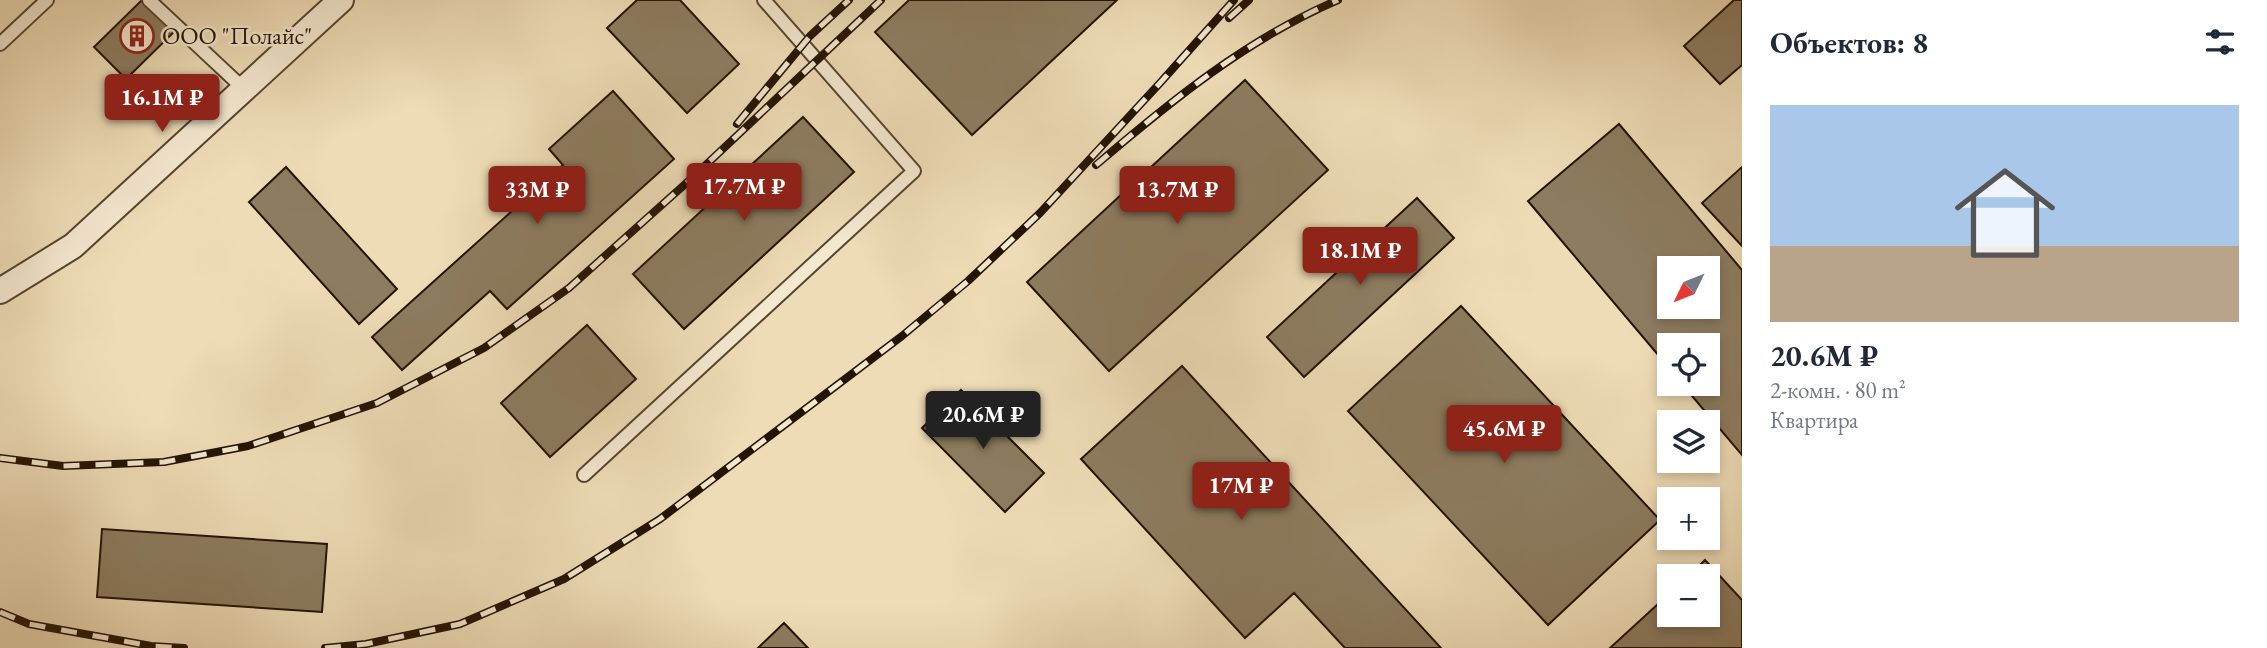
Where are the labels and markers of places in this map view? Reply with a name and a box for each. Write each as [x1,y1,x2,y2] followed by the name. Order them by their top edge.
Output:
[118,17,156,55] building icon: ООО "Полайс"
[162,20,312,51] place label: ООО "Полайс"
[97,74,227,134] pin: 16.1M ₽
[679,164,809,223] pin: 17.7M ₽
[488,166,586,226] pin: 33M ₽
[1112,166,1242,226] pin: 13.7M ₽
[1295,228,1425,287] pin: 18.1M ₽
[918,392,1048,451] pin: 20.6M ₽
[1439,406,1569,465] pin: 45.6M ₽
[1192,462,1290,522] pin: 17M ₽

